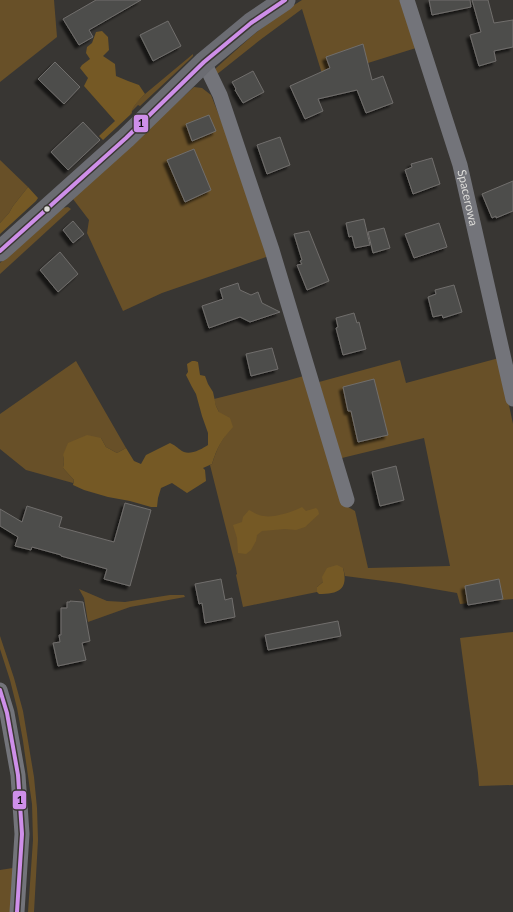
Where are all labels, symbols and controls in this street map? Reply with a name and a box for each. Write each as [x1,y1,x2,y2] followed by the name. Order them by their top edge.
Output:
[133,114,149,133] line badge: 1
[138,116,144,129] text: 1
[454,168,482,227] street label: Spacerowa
[42,204,52,214] unlabelled marker
[12,790,27,810] line badge: 1
[17,793,23,806] text: 1

